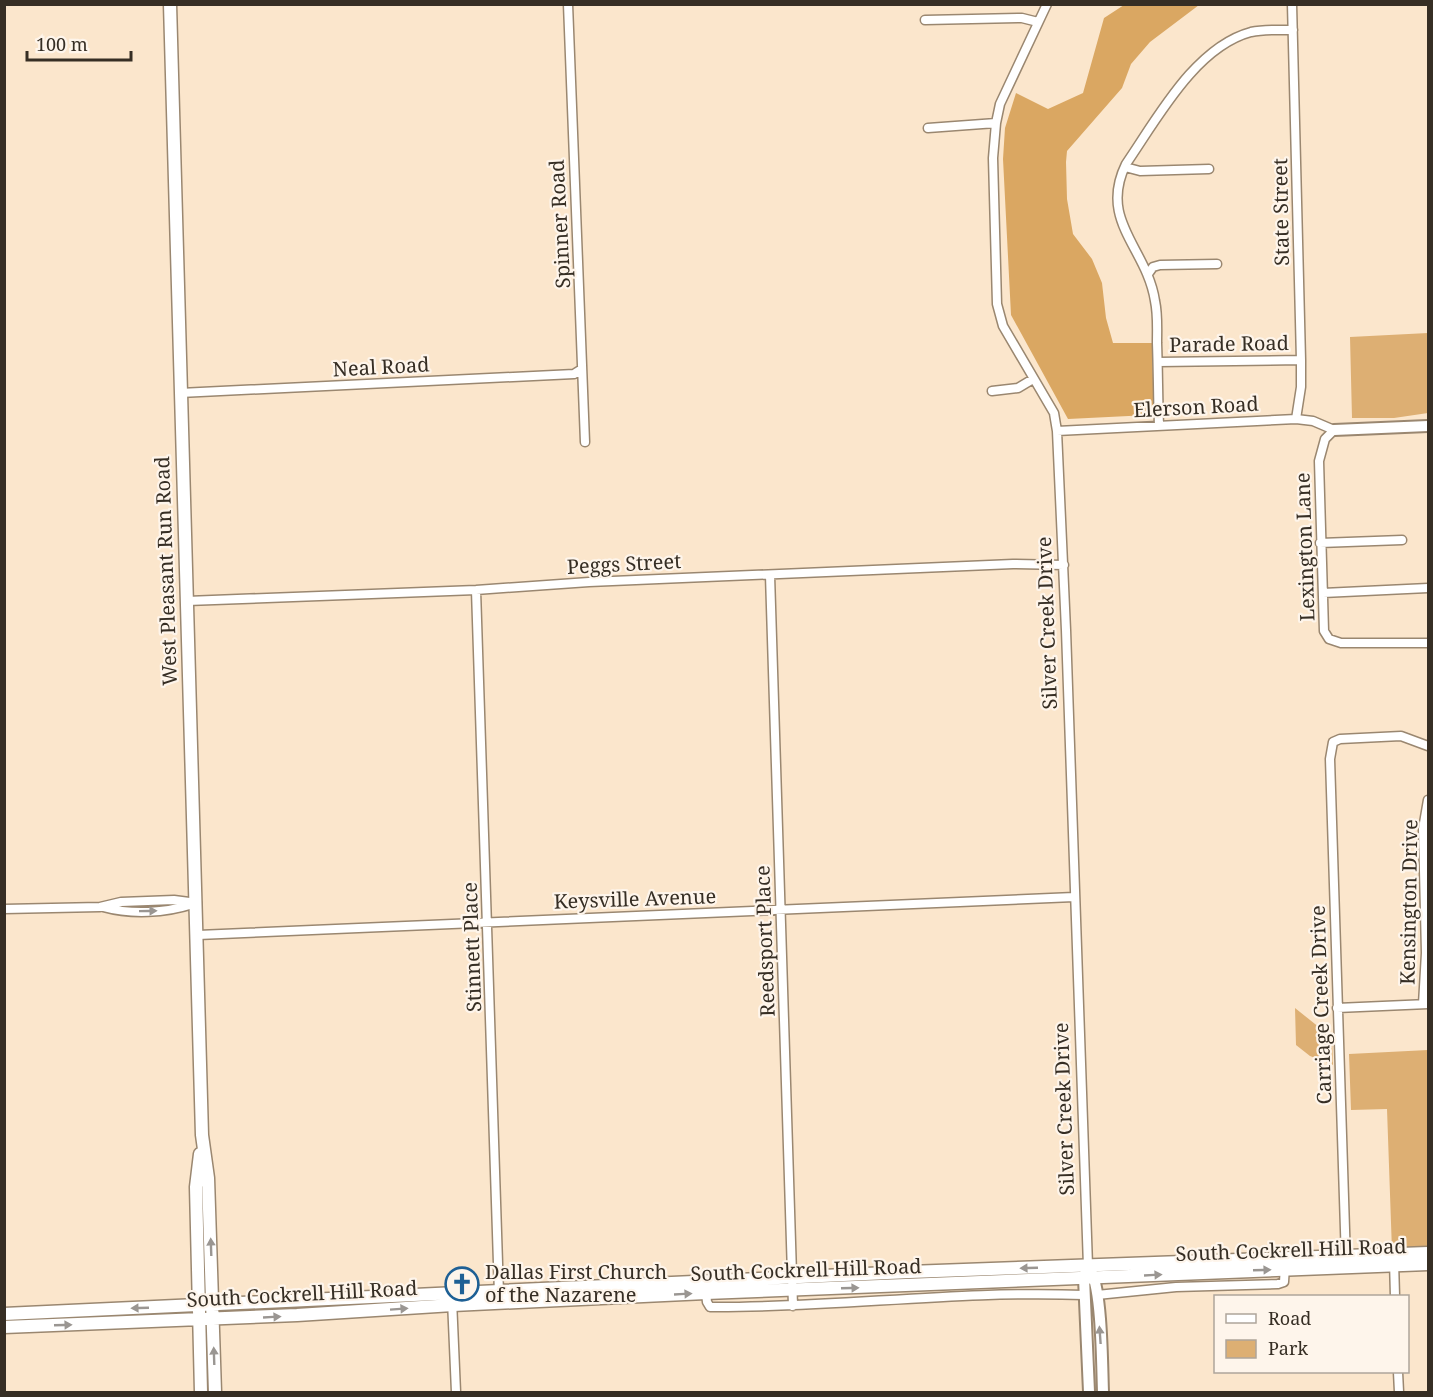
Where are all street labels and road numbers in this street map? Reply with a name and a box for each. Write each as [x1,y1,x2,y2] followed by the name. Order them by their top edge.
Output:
[1266,158,1295,266] street label: State Street
[543,159,576,289] street label: Spinner Road
[1169,329,1289,358] street label: Parade Road
[332,350,430,383] street label: Neal Road
[1133,390,1259,423] street label: Elerson Road
[148,456,183,686] street label: West Pleasant Run Road
[1288,472,1321,622] street label: Lexington Lane
[1030,536,1063,710] street label: Silver Creek Drive
[566,547,682,580] street label: Peggs Street
[1394,819,1423,985] street label: Kensington Drive
[748,865,781,1017] street label: Reedsport Place
[456,881,487,1013] street label: Stinnett Place
[553,882,717,915] street label: Keysville Avenue
[1304,905,1337,1105] street label: Carriage Creek Drive
[1047,1022,1080,1196] street label: Silver Creek Drive
[1175,1232,1407,1267] street label: South Cockrell Hill Road
[690,1252,922,1287] street label: South Cockrell Hill Road
[186,1274,418,1313] street label: South Cockrell Hill Road

